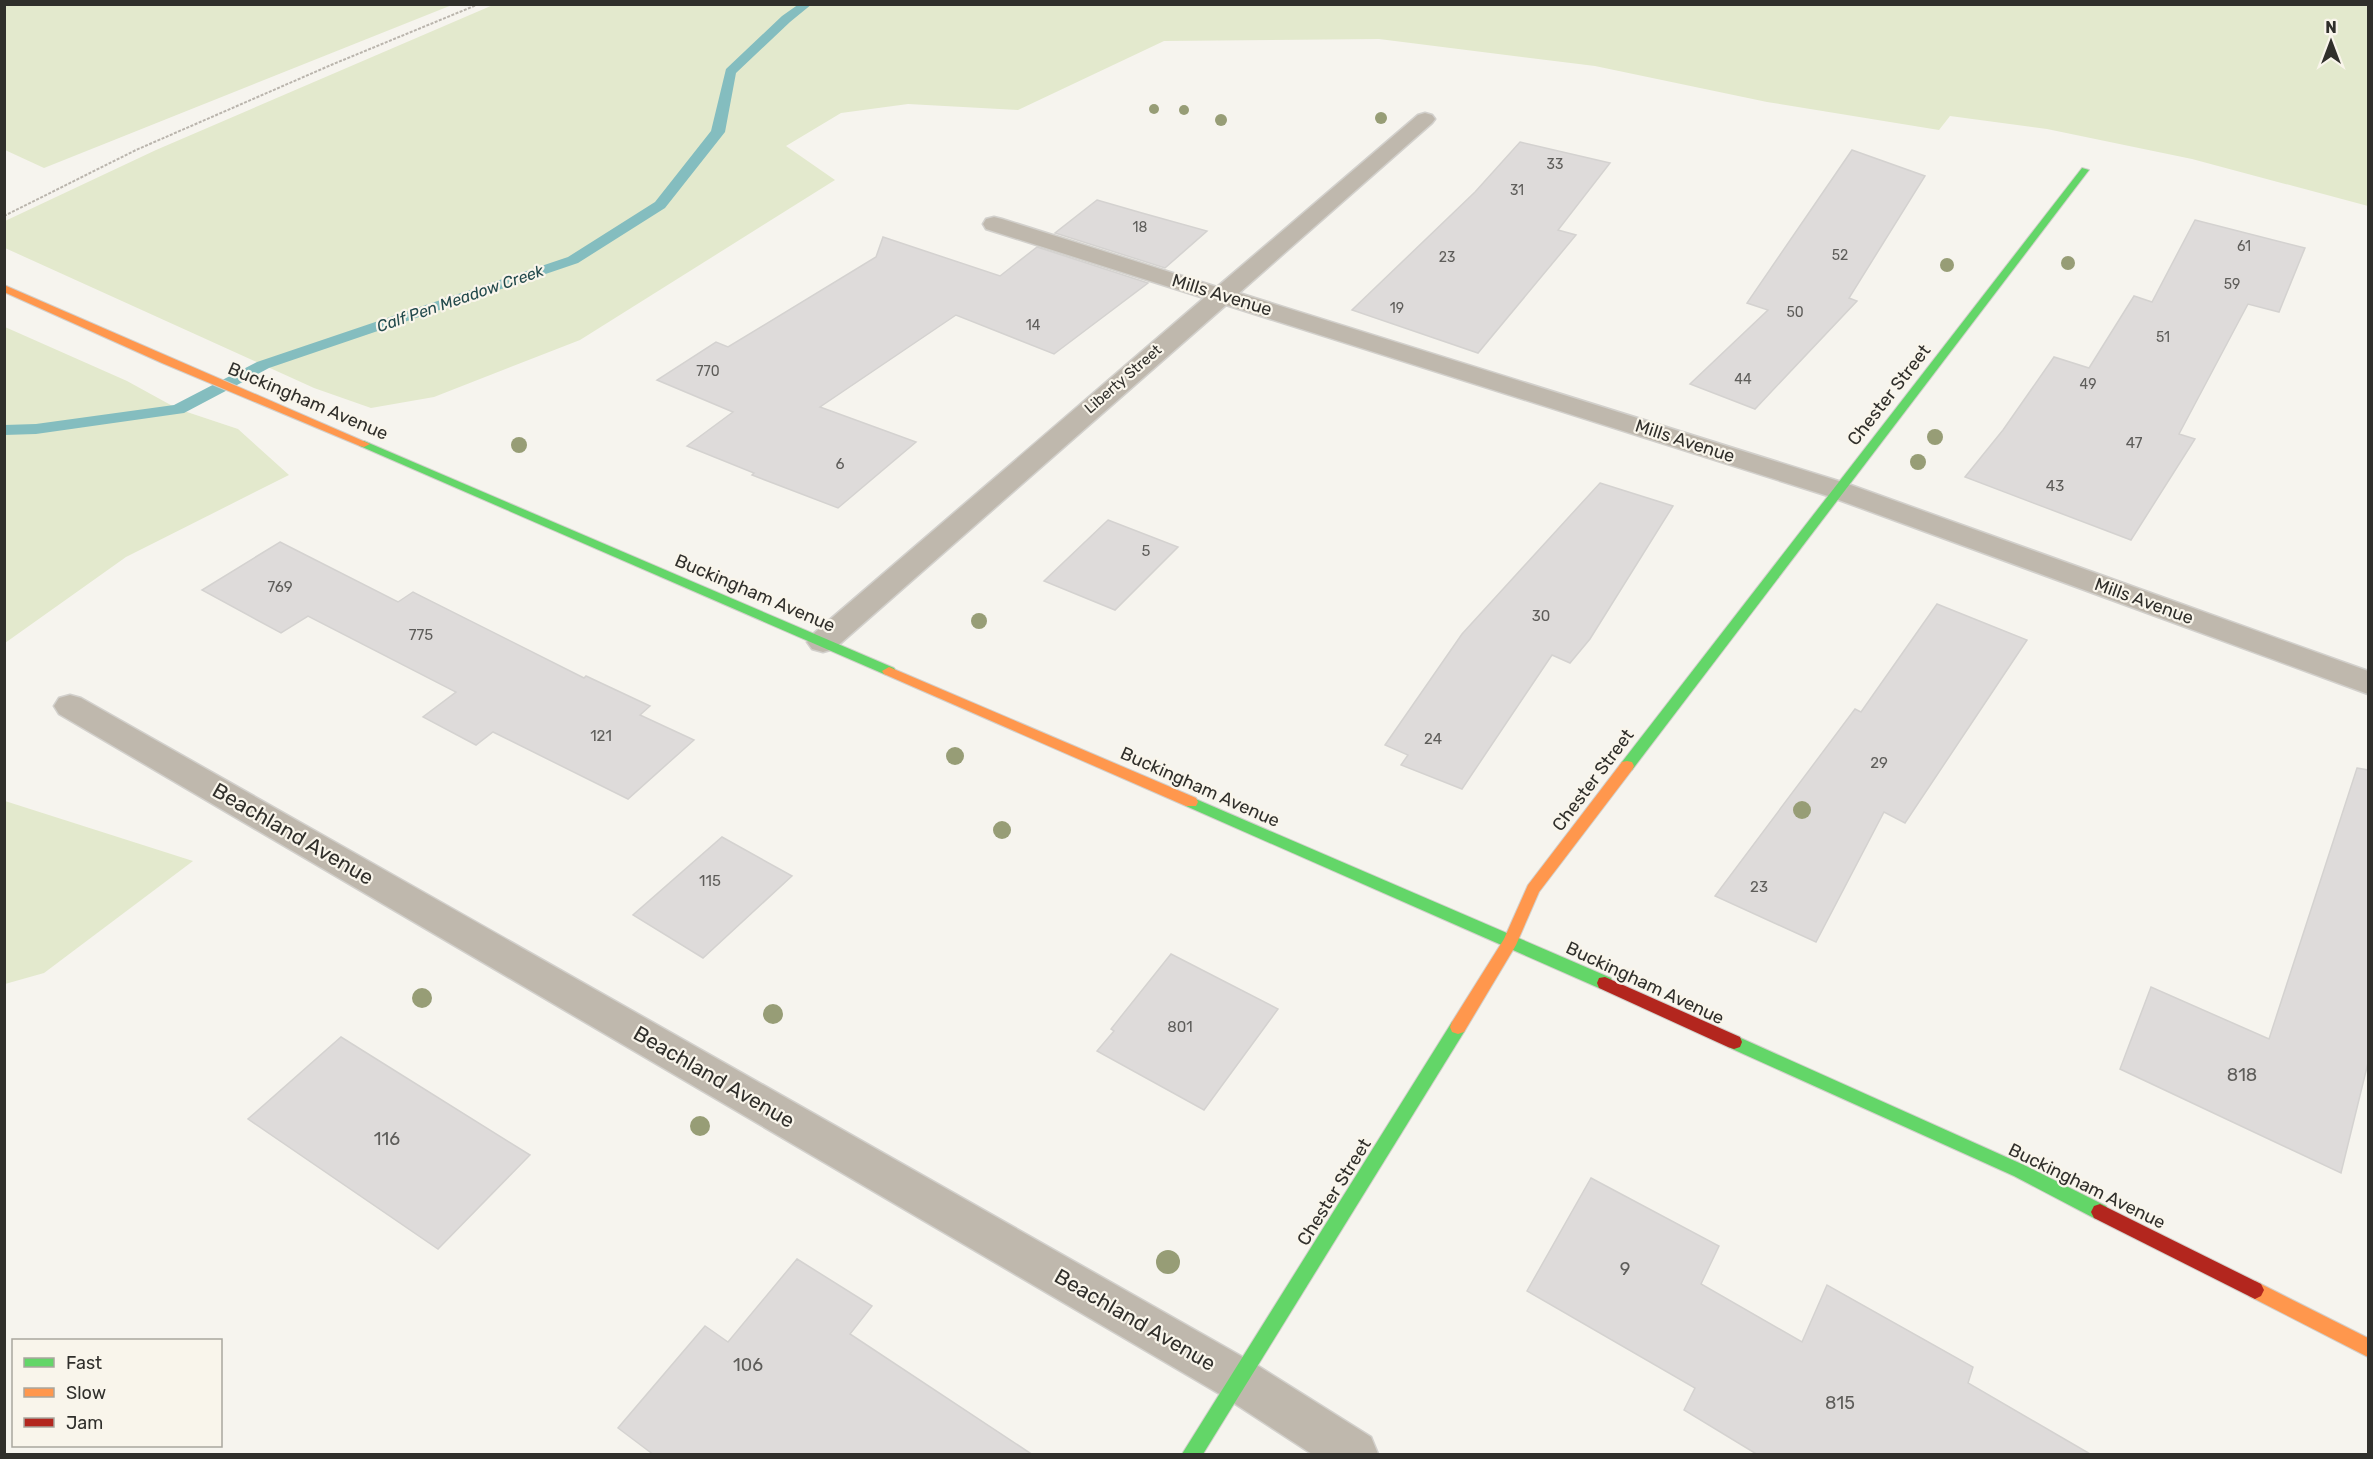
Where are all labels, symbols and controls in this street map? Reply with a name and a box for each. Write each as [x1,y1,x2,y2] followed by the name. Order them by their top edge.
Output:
[2301,12,2361,72] north arrow
[2325,18,2337,37] text: N
[1547,156,1563,173] house number: 33
[1510,182,1524,199] house number: 31
[1133,219,1148,236] house number: 18
[2237,238,2251,255] house number: 61
[1832,247,1848,264] house number: 52
[1439,249,1455,266] house number: 23
[374,261,547,336] water label: Calf Pen Meadow Creek
[1169,269,1275,321] street label: Mills Avenue
[2224,276,2240,293] house number: 59
[1390,300,1404,317] house number: 19
[1786,304,1804,321] house number: 50
[1026,317,1041,334] house number: 14
[2156,329,2170,346] house number: 51
[1843,340,1935,450] street label: Chester Street
[1081,341,1165,417] street label: Liberty Street
[225,357,391,445] street label: Buckingham Avenue
[696,363,720,380] house number: 770
[1734,371,1752,388] house number: 44
[2080,376,2096,393] house number: 49
[1632,415,1738,467] street label: Mills Avenue
[2126,434,2143,452] house number: 47
[835,455,845,473] house number: 6
[2046,477,2064,495] house number: 43
[1142,542,1151,560] house number: 5
[672,549,838,637] street label: Buckingham Avenue
[2092,573,2196,629] street label: Mills Avenue
[267,578,293,596] house number: 769
[1532,607,1550,625] house number: 30
[409,626,433,644] house number: 775
[1547,725,1639,835] street label: Chester Street
[590,727,612,745] house number: 121
[1424,730,1442,748] house number: 24
[1117,742,1283,832] street label: Buckingham Avenue
[1870,754,1888,772] house number: 29
[208,777,378,890] street label: Beachland Avenue
[699,872,721,890] house number: 115
[1750,878,1768,896] house number: 23
[1562,937,1728,1029] street label: Buckingham Avenue
[1167,1018,1193,1036] house number: 801
[629,1020,799,1133] street label: Beachland Avenue
[2227,1064,2257,1086] house number: 818
[374,1128,400,1150] house number: 116
[1292,1134,1376,1250] street label: Chester Street
[2005,1138,2169,1234] street label: Buckingham Avenue
[1620,1258,1630,1280] house number: 9
[1050,1263,1220,1376] street label: Beachland Avenue
[12,1339,222,1447] legend
[66,1352,102,1374] text: Fast
[733,1354,763,1376] house number: 106
[66,1382,106,1404] text: Slow
[1825,1392,1855,1414] house number: 815
[66,1412,103,1434] text: Jam

